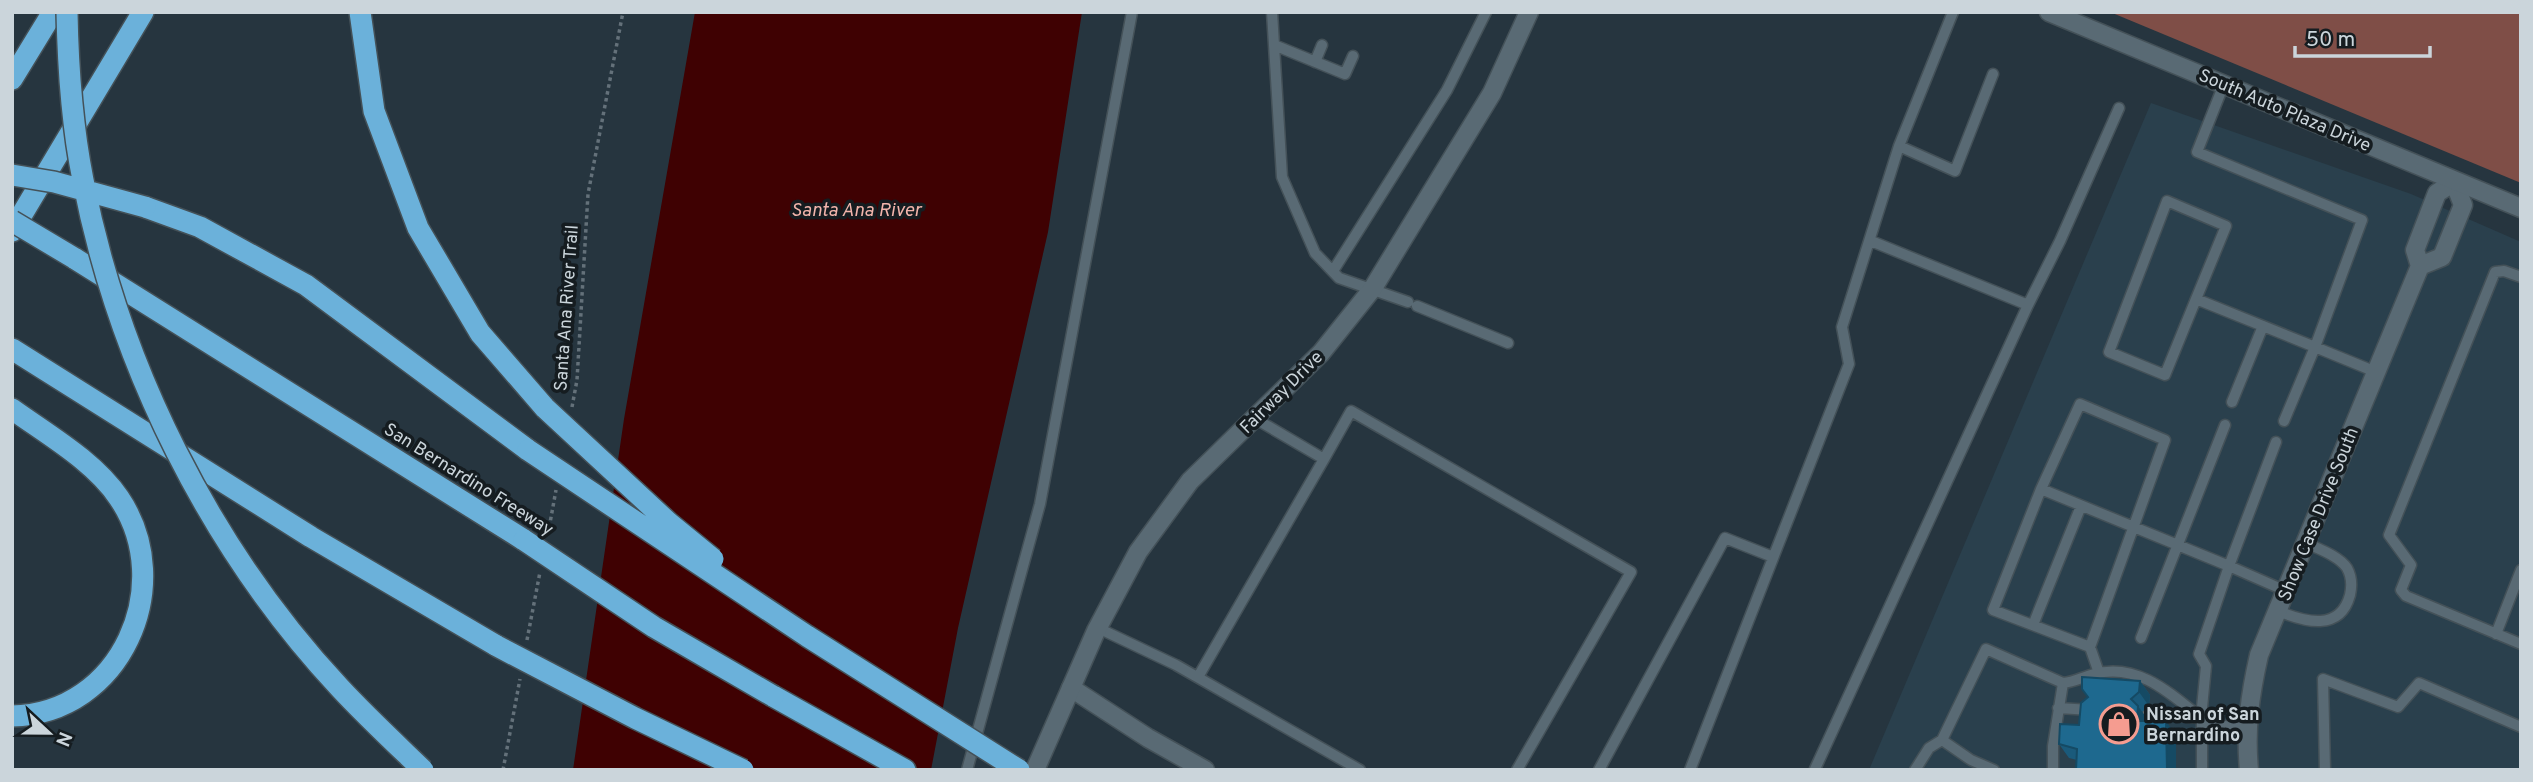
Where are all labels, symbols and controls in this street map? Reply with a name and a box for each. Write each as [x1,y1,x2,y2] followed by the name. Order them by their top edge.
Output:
[2295,14,2430,58] scale bar
[2306,27,2355,54] text: 50 m
[2195,65,2374,158] street label: South Auto Plaza Drive
[791,199,923,223] water label: Santa Ana River
[550,224,585,392] street label: Santa Ana River Trail
[1236,347,1328,439] street label: Fairway Drive
[379,419,557,542] street label: San Bernardino Freeway
[2274,424,2365,605] street label: Show Case Drive South
[14,698,84,768] north arrow
[2098,703,2140,745] shop icon: Nissan of San Bernardino
[2146,704,2260,748] place label: Nissan of San Bernardino
[49,728,77,749] text: N

